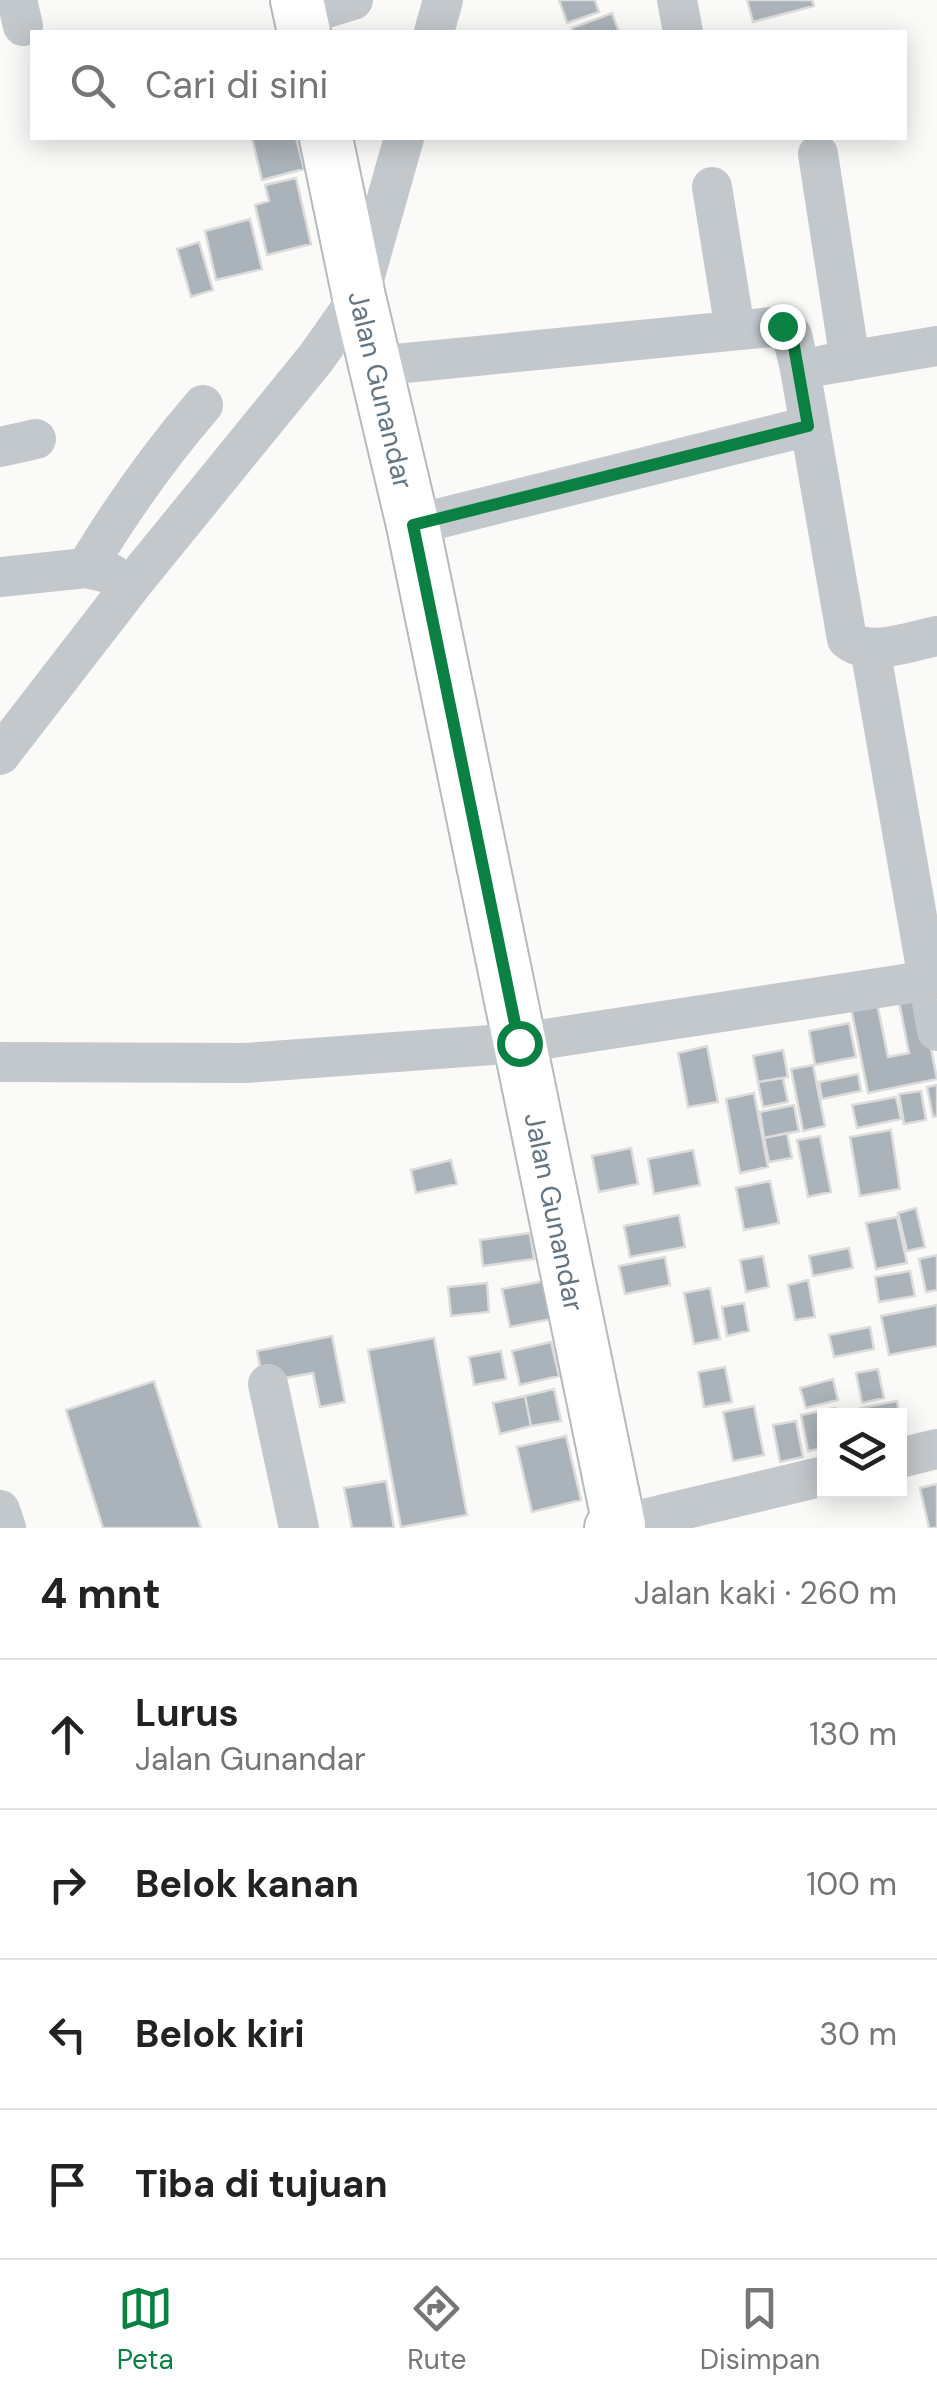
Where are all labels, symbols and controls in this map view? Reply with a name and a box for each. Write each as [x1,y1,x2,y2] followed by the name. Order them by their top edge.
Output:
[30,30,907,140] search box
[65,58,120,113] icon: search
[145,60,328,110] text: Cari di sini
[339,288,422,493] street label: Jalan Gunandar
[760,304,806,350] route end
[497,1021,543,1067] route start
[516,1109,593,1315] street label: Jalan Gunandar
[817,1408,907,1498] map controls
[817,1408,907,1498] button: layers
[40,1566,161,1621] text: 4 mnt
[634,1572,897,1614] text: Jalan kaki · 260 m
[135,1688,239,1738] text: Lurus
[40,1707,95,1762] icon: ahead
[809,1713,897,1755] text: 130 m
[135,1738,366,1780] text: Jalan Gunandar
[40,1857,95,1912] icon: right
[135,1859,359,1909] text: Belok kanan
[806,1863,897,1905] text: 100 m
[40,2007,95,2062] icon: left
[135,2009,305,2059] text: Belok kiri
[819,2013,897,2055] text: 30 m
[40,2157,95,2212] icon: arrive
[135,2159,388,2209] text: Tiba di tujuan
[117,2281,174,2378] tab: Peta
[407,2281,466,2378] tab: Rute
[700,2281,820,2378] tab: Disimpan

